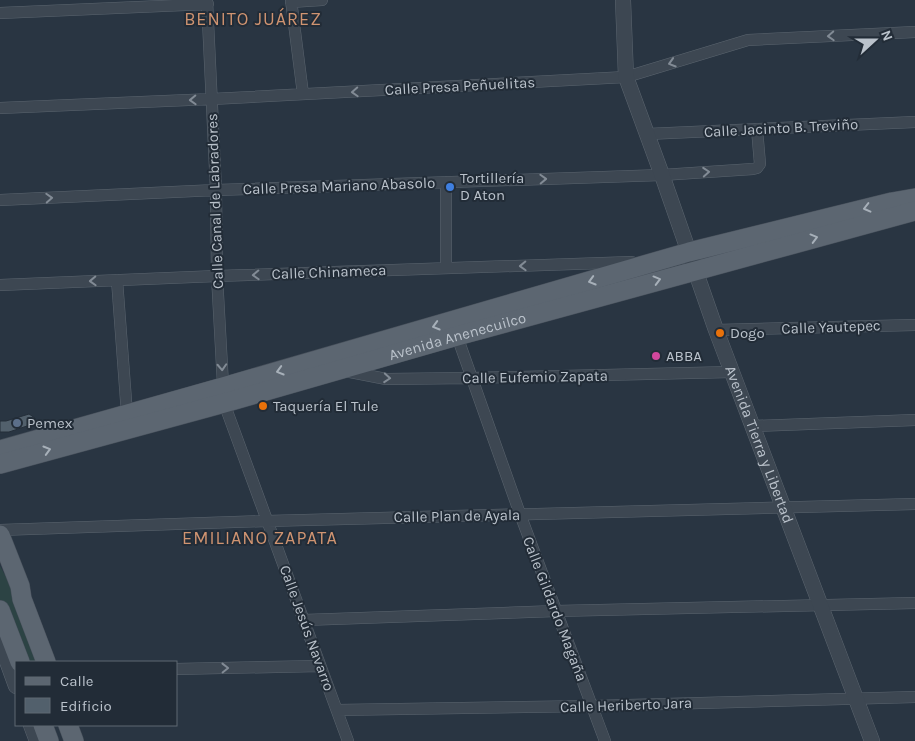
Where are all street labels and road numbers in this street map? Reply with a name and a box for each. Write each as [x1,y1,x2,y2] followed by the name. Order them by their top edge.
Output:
[384,73,536,99] street label: Calle Presa Peñuelitas
[203,113,227,289] street label: Calle Canal de Labradores
[703,115,859,141] street label: Calle Jacinto B. Treviño
[243,174,435,198] street label: Calle Presa Mariano Abasolo
[271,261,387,283] street label: Calle Chinameca
[387,309,528,364] street label: Avenida Anenecuilco
[781,316,881,338] street label: Calle Yautepec
[721,363,797,526] street label: Avenida Tierra y Libertad
[462,367,608,387] street label: Calle Eufemio Zapata
[394,506,520,526] street label: Calle Plan de Ayala
[519,534,591,684] street label: Calle Gildardo Magaña
[276,563,338,693] street label: Calle Jesús Navarro
[560,694,692,716] street label: Calle Heriberto Jara

